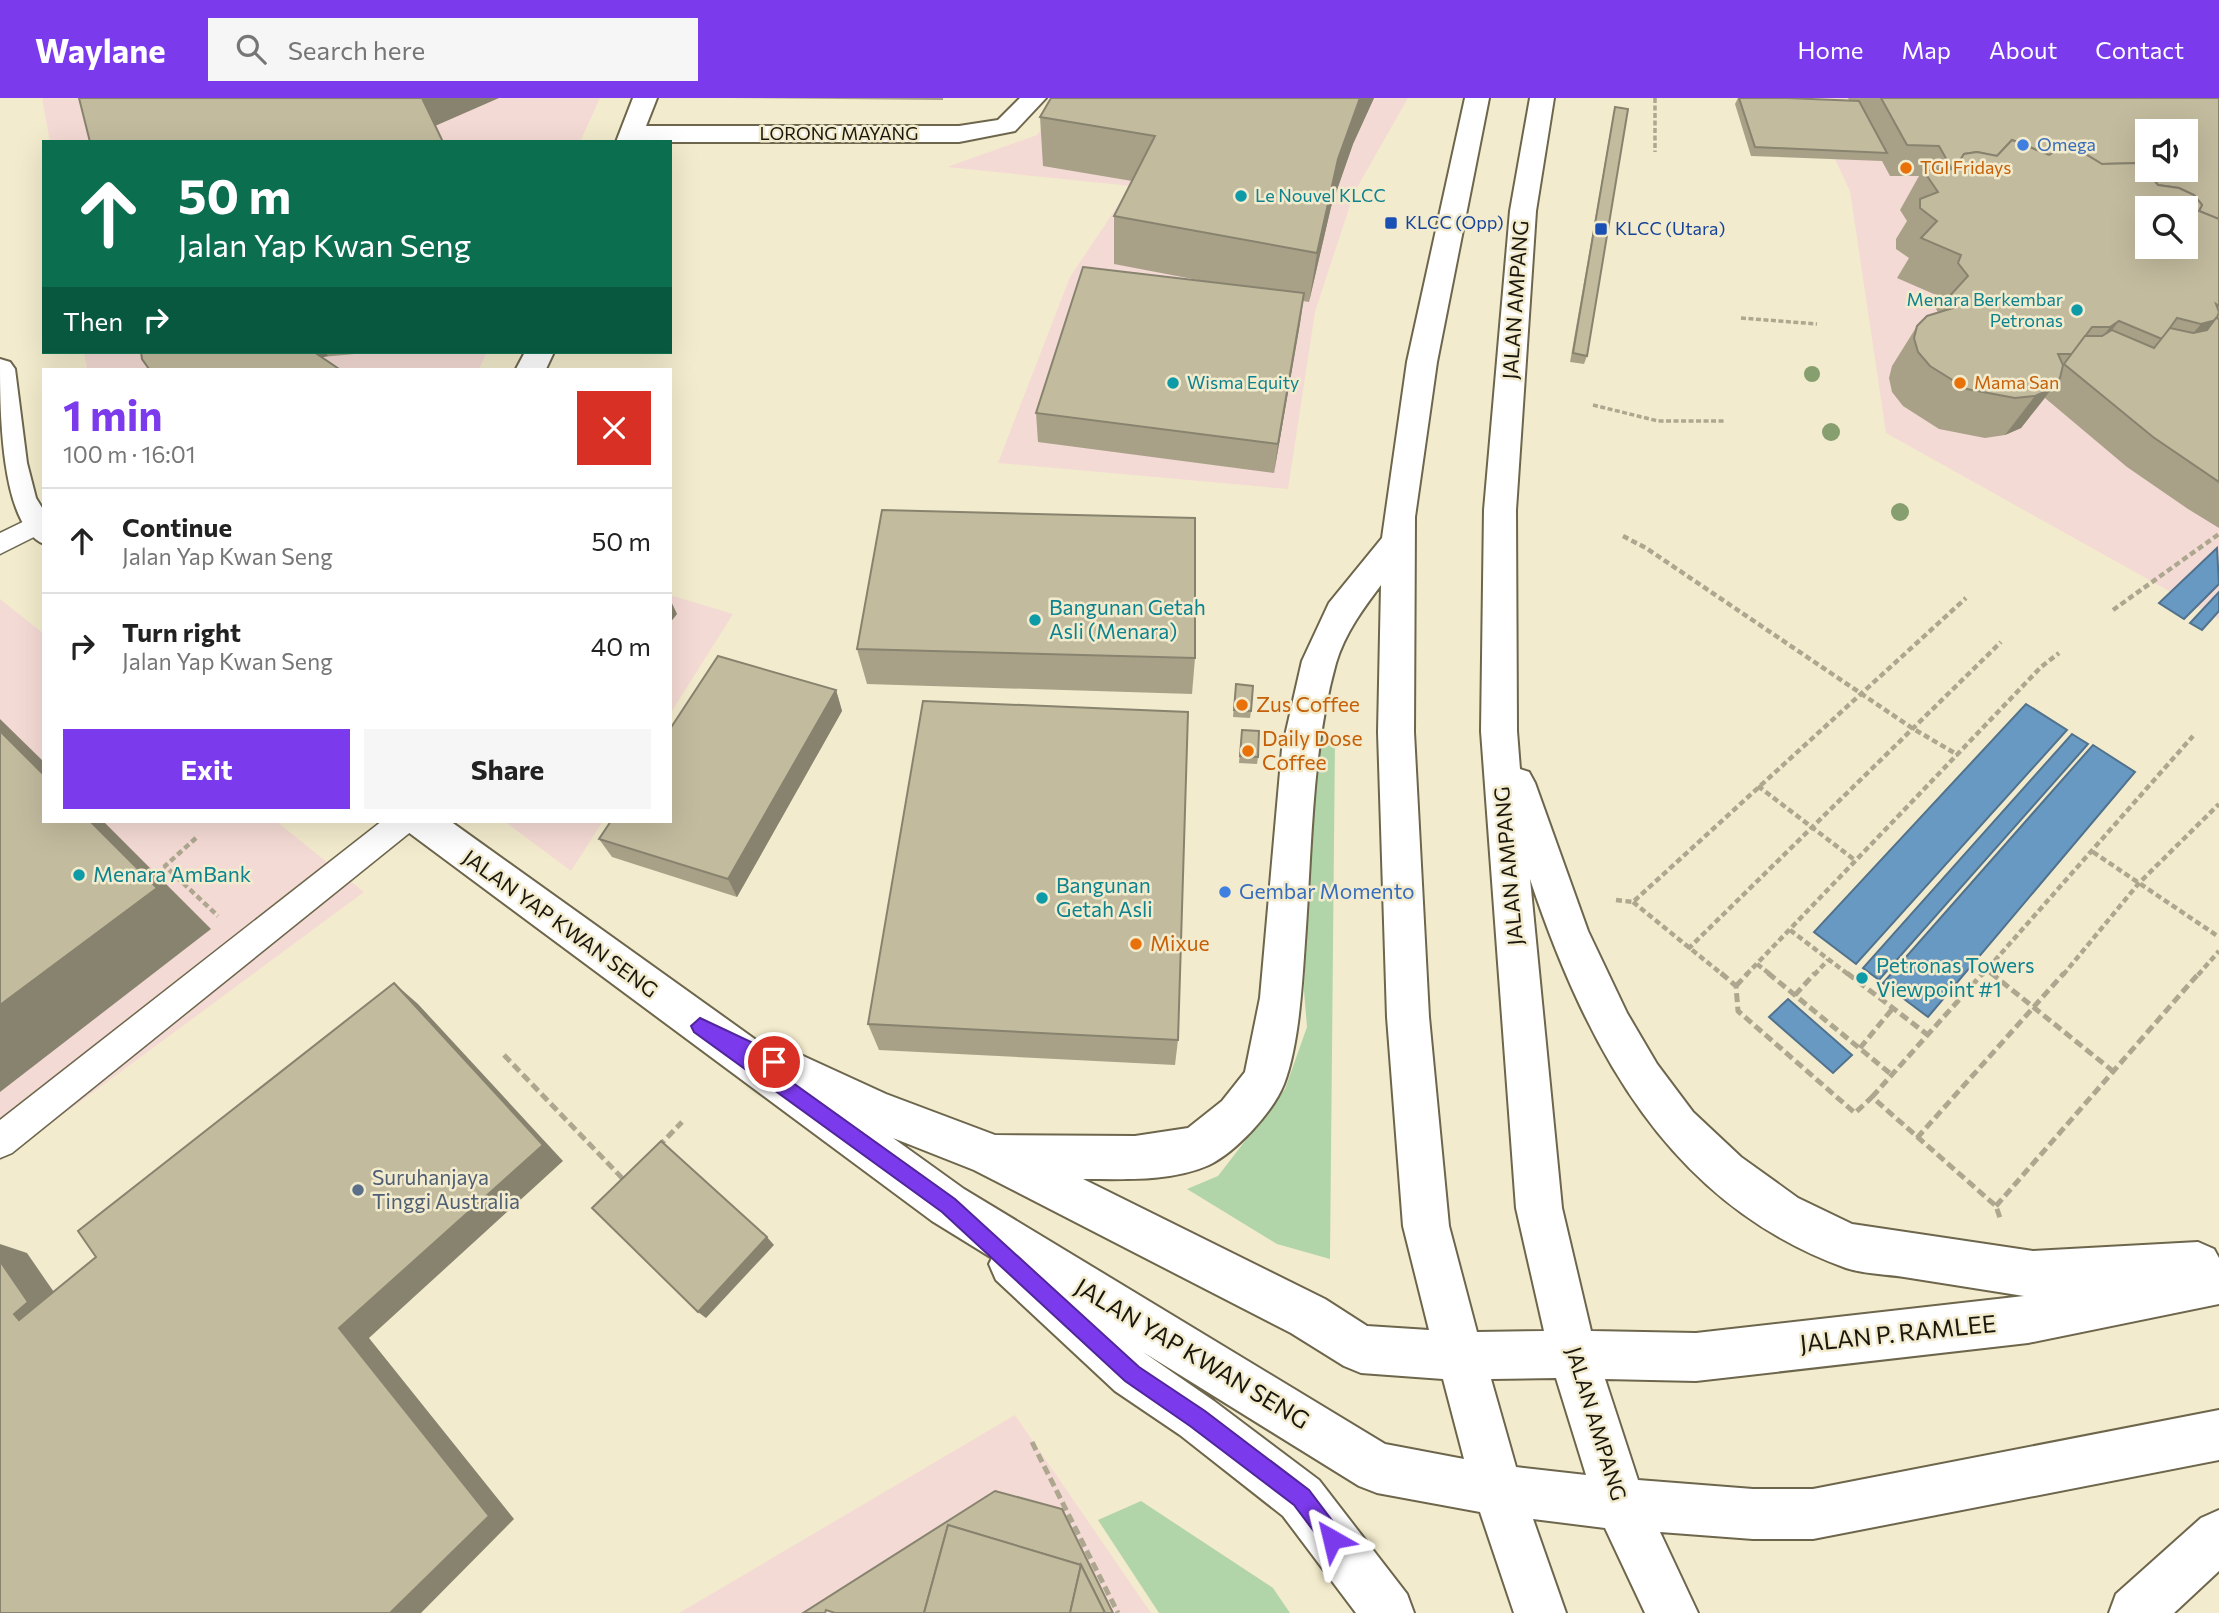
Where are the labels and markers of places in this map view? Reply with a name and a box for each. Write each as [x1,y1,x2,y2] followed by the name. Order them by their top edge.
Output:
[2037,133,2096,155] place label: Omega
[2015,137,2031,153] marker: Omega
[1920,156,2012,178] place label: TGI Fridays
[1898,160,1914,176] marker: TGI Fridays
[1255,184,1386,206] place label: Le Nouvel KLCC
[1233,188,1249,204] marker: Le Nouvel KLCC
[1405,211,1504,233] place label: KLCC (Opp)
[1383,215,1399,231] marker: KLCC (Opp)
[1615,217,1725,239] place label: KLCC (Utara)
[1593,221,1609,237] marker: KLCC (Utara)
[1907,288,2063,331] place label: Menara Berkembar Petronas
[2069,302,2085,318] marker: Menara Berkembar Petronas
[1187,371,1299,393] place label: Wisma Equity
[1974,371,2059,393] place label: Mama San
[1165,375,1181,391] marker: Wisma Equity
[1952,375,1968,391] marker: Mama San
[1049,594,1206,643] place label: Bangunan Getah Asli (Menara)
[1027,612,1043,628] marker: Bangunan Getah Asli (Menara)
[1256,691,1360,716] place label: Zus Coffee
[1234,697,1250,713] marker: Zus Coffee
[1262,725,1363,774] place label: Daily Dose Coffee
[1240,743,1256,759] marker: Daily Dose Coffee
[93,861,251,886] place label: Menara AmBank
[71,867,87,883] marker: Menara AmBank
[1056,872,1153,921] place label: Bangunan Getah Asli
[1239,878,1415,903] place label: Gembar Momento
[1217,884,1233,900] marker: Gembar Momento
[1034,890,1050,906] marker: Bangunan Getah Asli
[1150,930,1209,955] place label: Mixue
[1128,936,1144,952] marker: Mixue
[1876,952,2035,1001] place label: Petronas Towers Viewpoint #1
[1854,970,1870,986] marker: Petronas Towers Viewpoint #1
[744,1032,804,1092] pin
[372,1164,520,1213] place label: Suruhanjaya Tinggi Australia
[350,1182,366,1198] marker: Suruhanjaya Tinggi Australia

